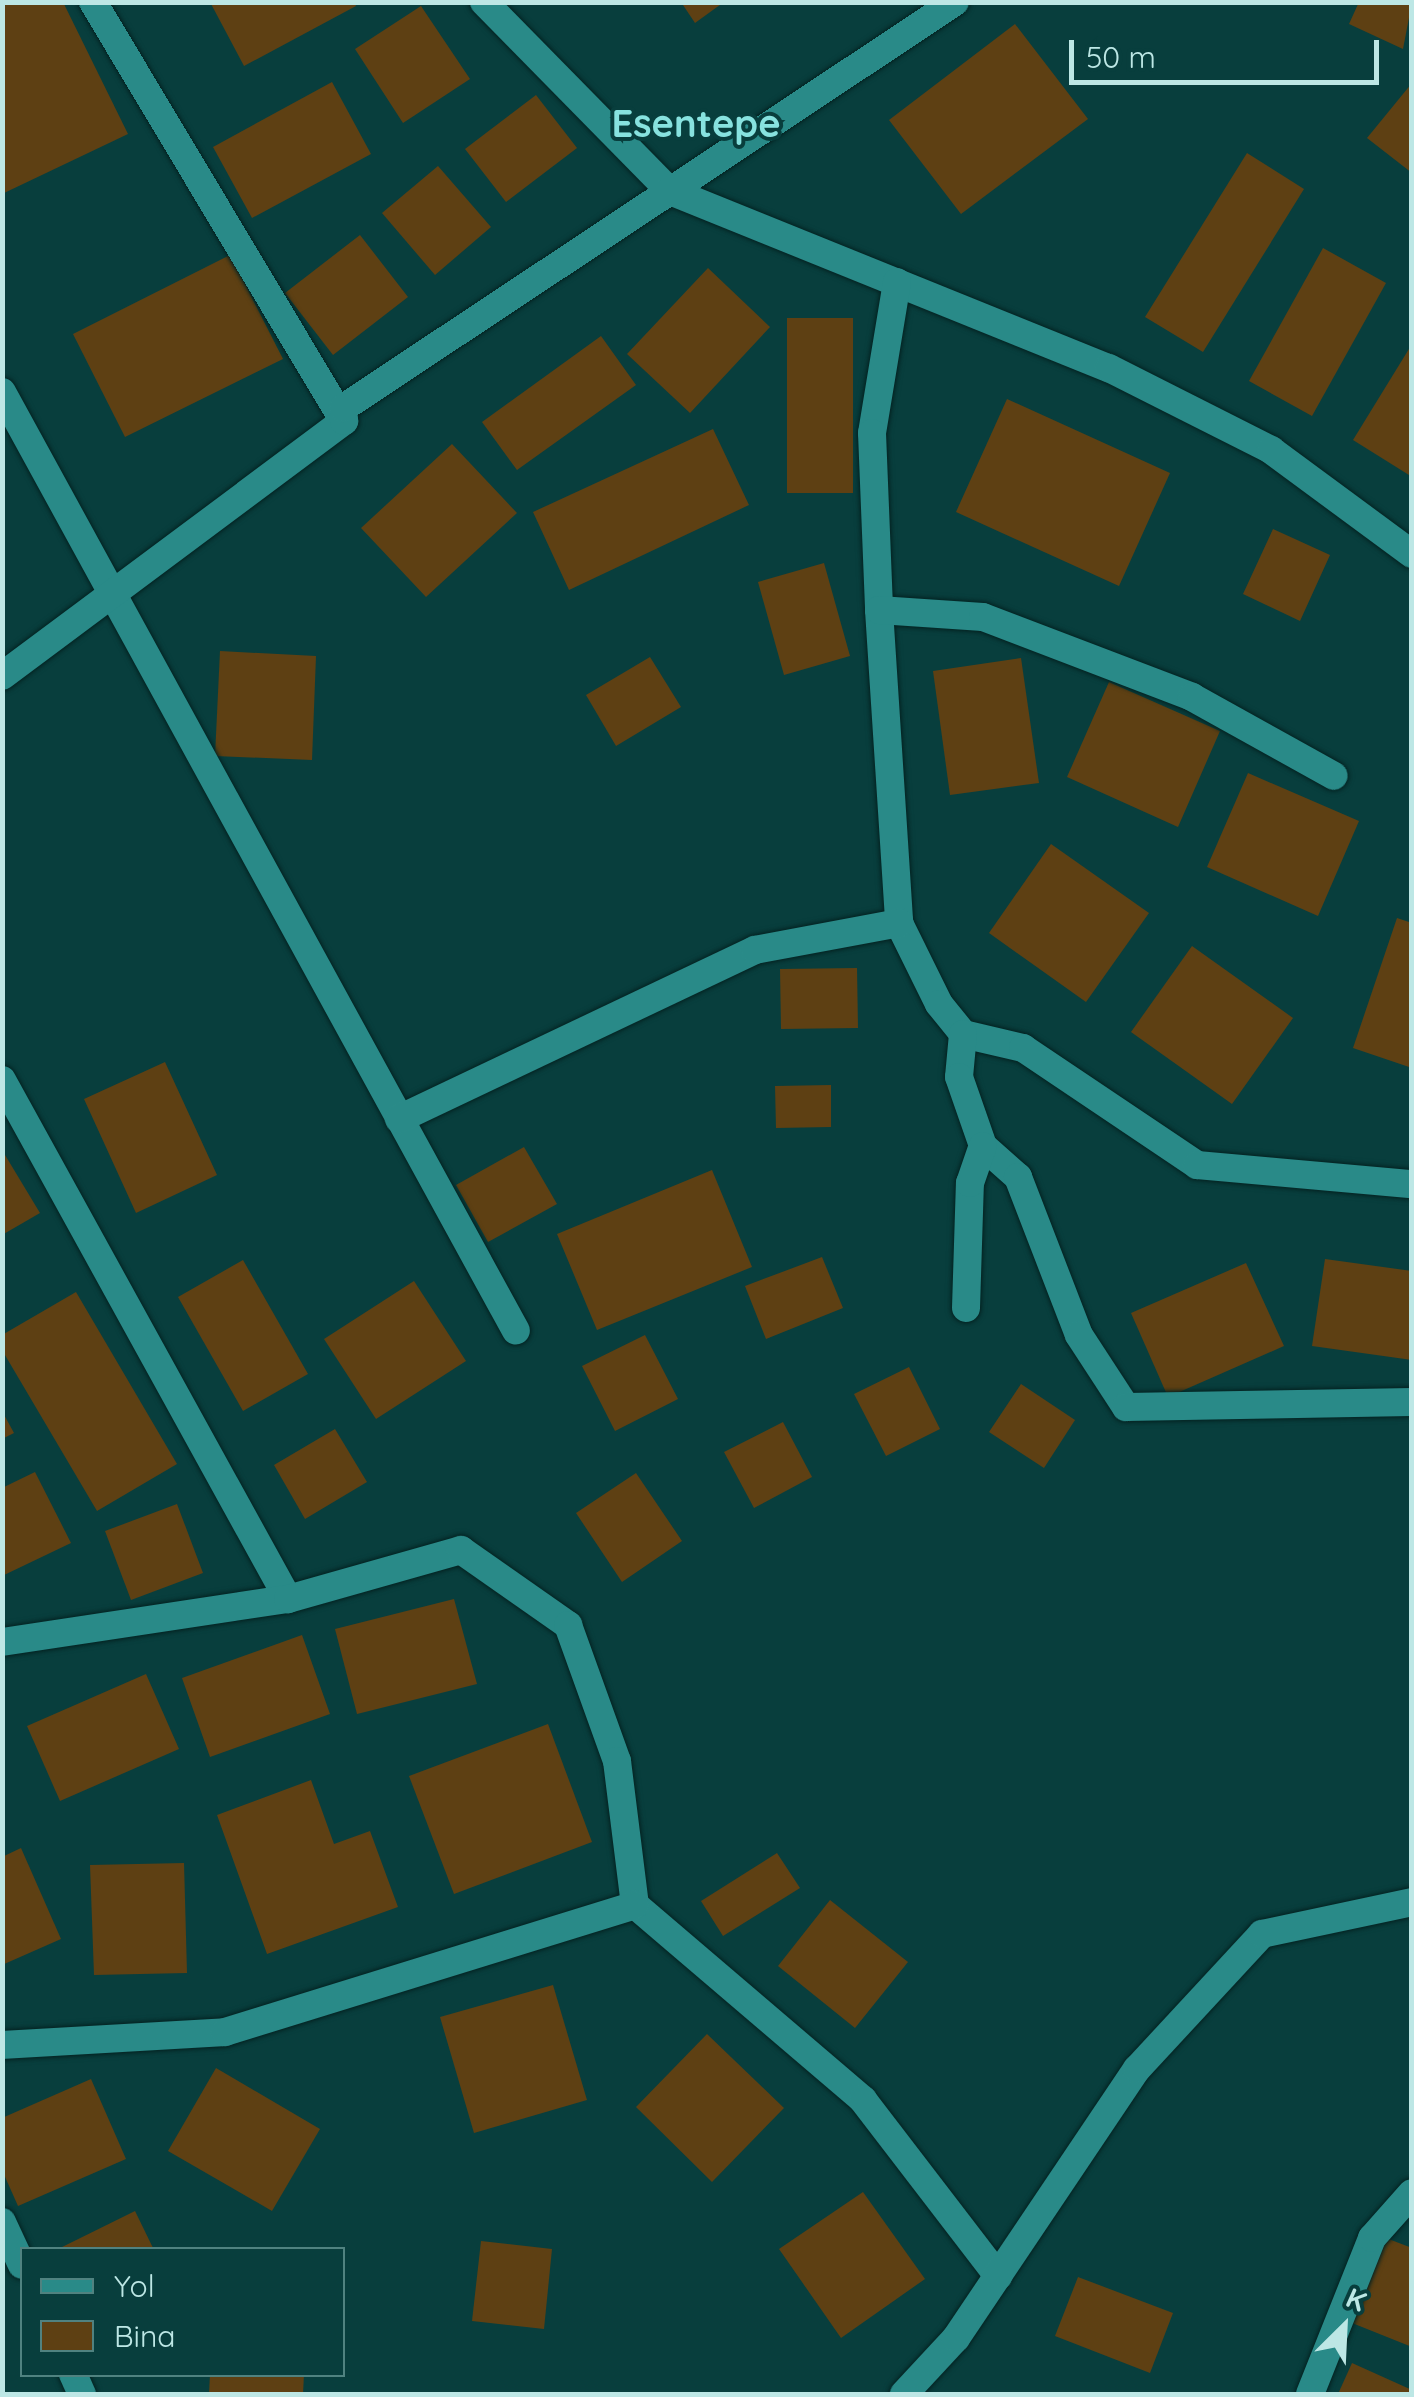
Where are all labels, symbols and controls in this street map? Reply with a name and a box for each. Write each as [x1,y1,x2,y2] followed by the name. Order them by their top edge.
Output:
[1074,20,1384,82] scale bar
[1086,38,1156,76] text: 50 m
[611,101,781,147] district label: Esentepe
[20,2247,345,2377] legend
[114,2267,155,2305] text: Yol
[1294,2277,1394,2377] north arrow
[1341,2279,1372,2319] text: K
[114,2317,175,2355] text: Bina

